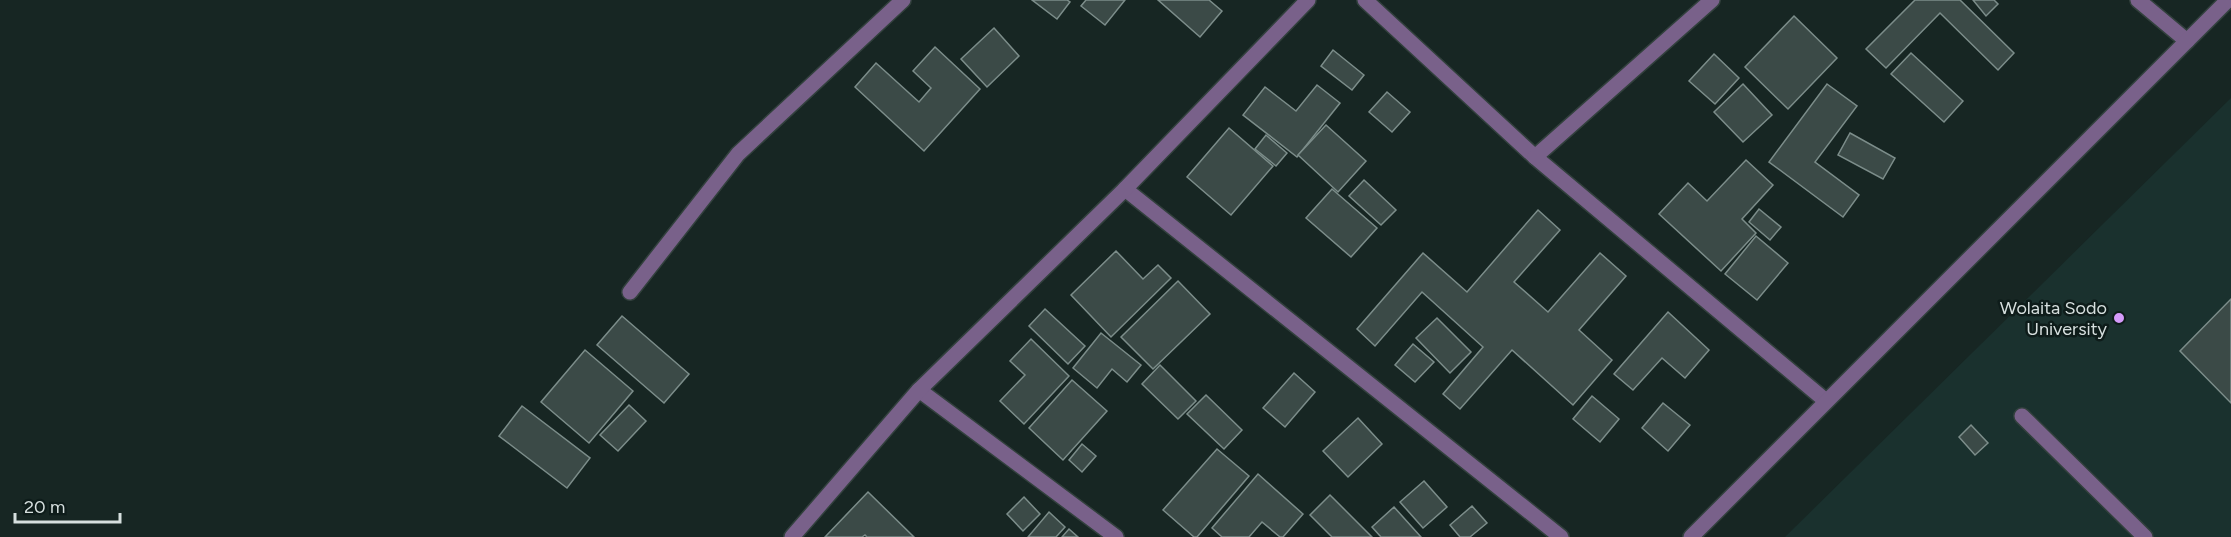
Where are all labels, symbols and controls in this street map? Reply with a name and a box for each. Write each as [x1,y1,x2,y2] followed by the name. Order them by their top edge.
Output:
[2000,297,2108,340] place label: Wolaita Sodo University
[2112,311,2126,325] marker: Wolaita Sodo University
[15,486,120,524] scale bar
[24,496,65,518] text: 20 m

